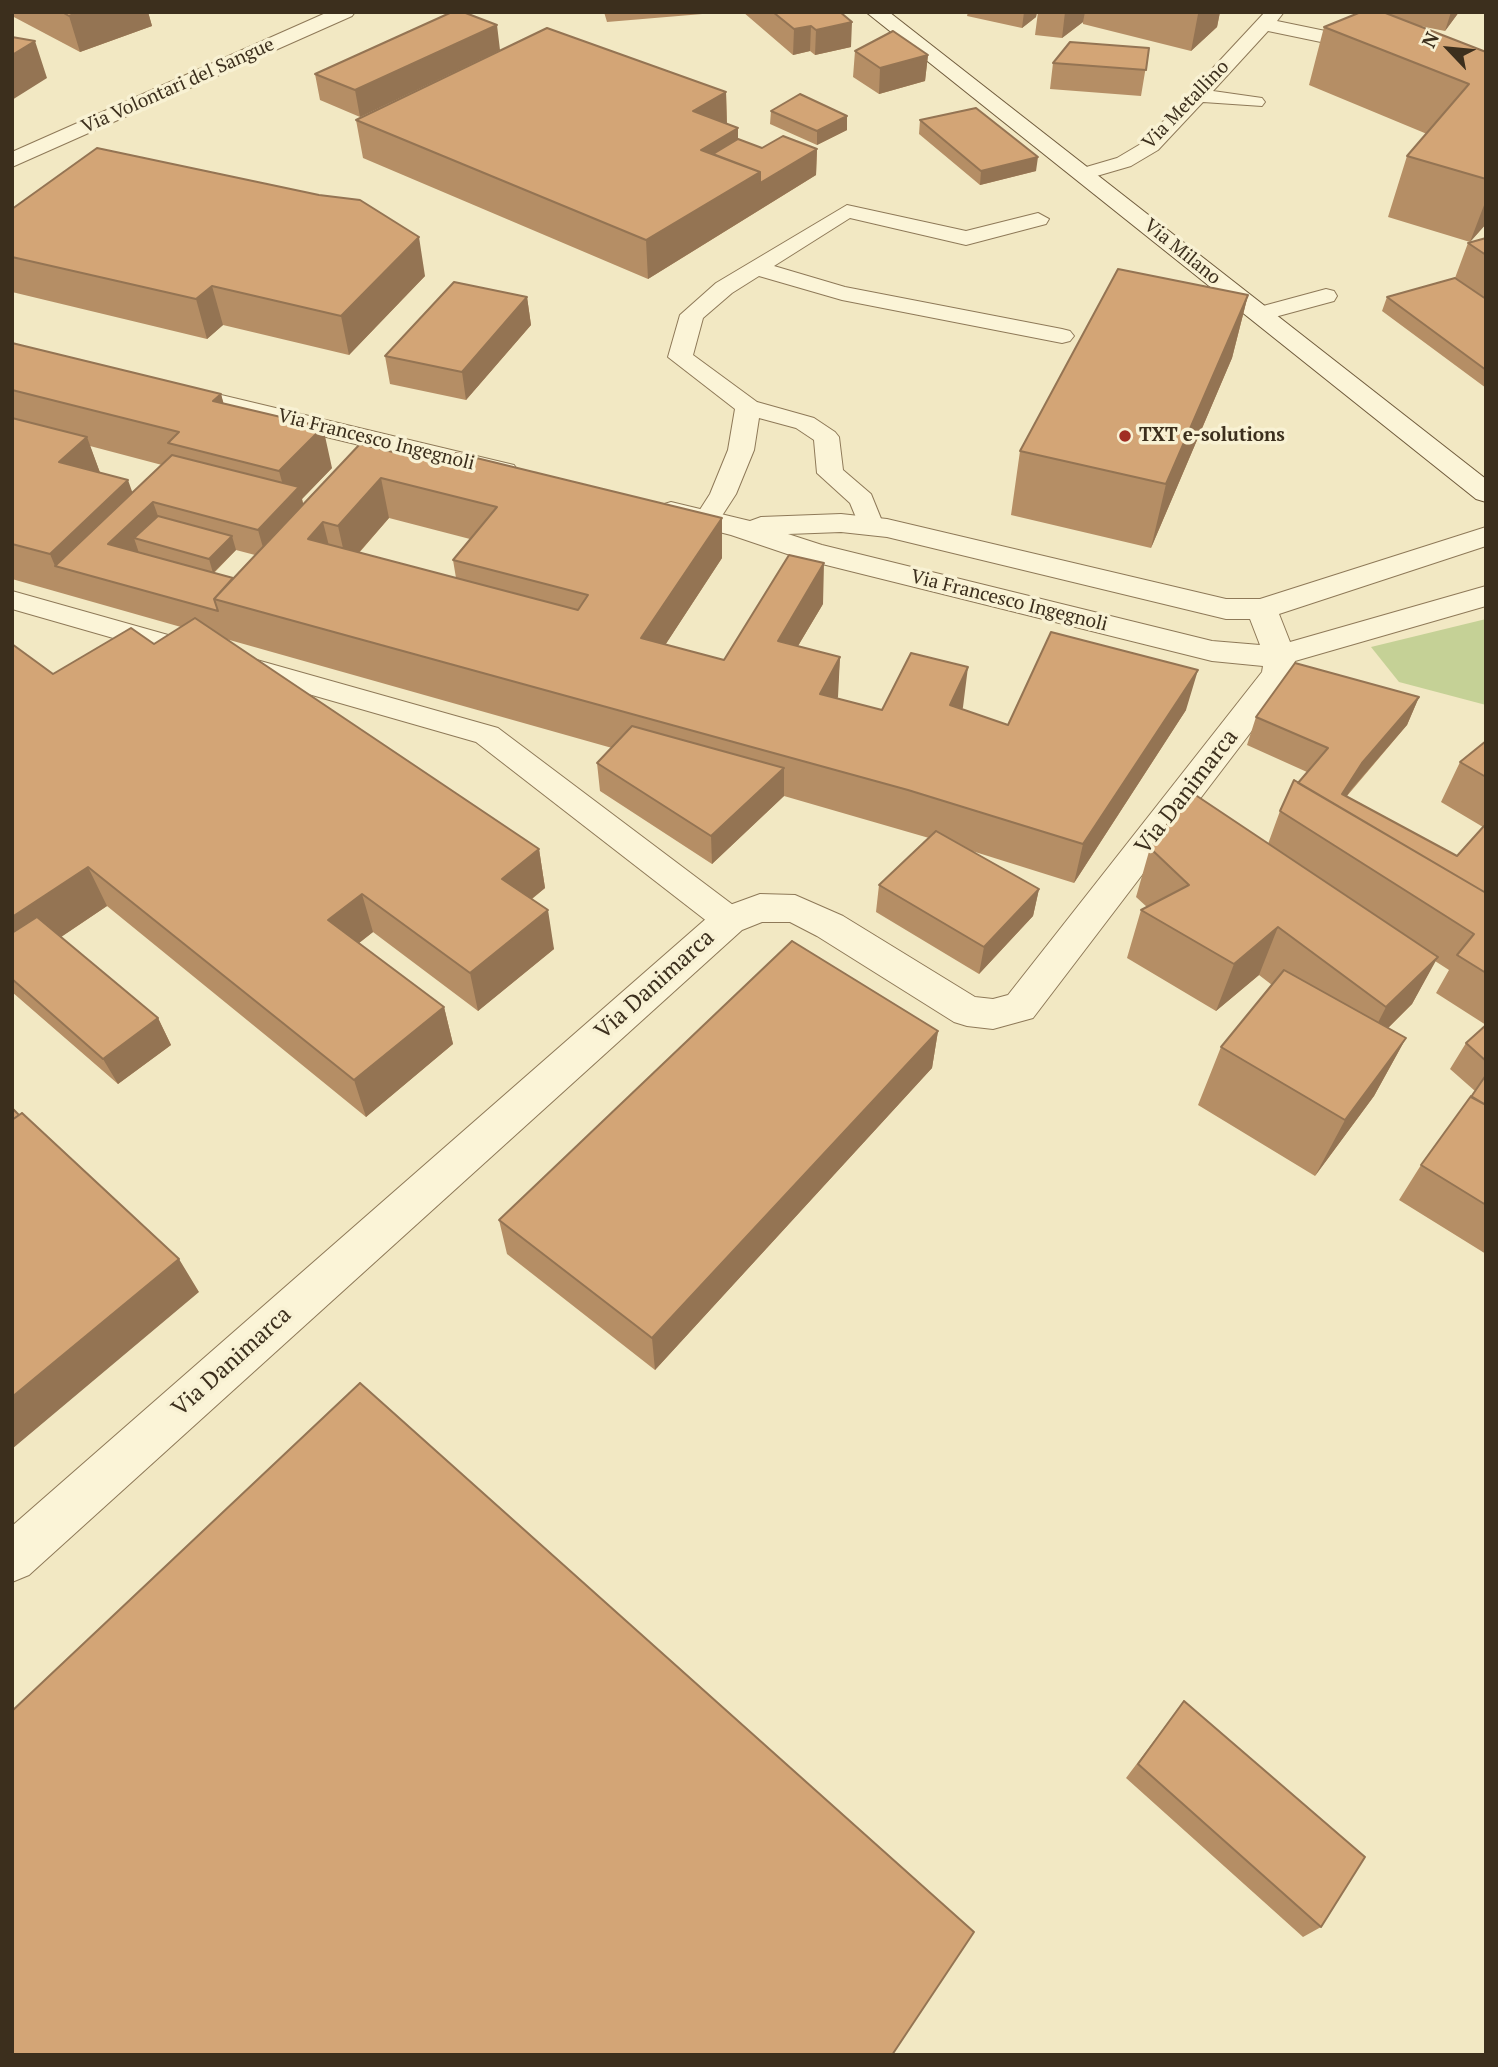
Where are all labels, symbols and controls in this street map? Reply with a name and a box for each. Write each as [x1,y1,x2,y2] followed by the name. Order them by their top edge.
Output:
[1414,14,1484,84] north arrow
[1415,28,1444,52] text: N
[78,33,278,139] street label: Via Volontari del Sangue
[1138,56,1234,154] street label: Via Metallino
[1139,214,1225,290] street label: Via Milano
[275,404,477,476] street label: Via Francesco Ingegnoli
[1139,425,1285,447] place label: TXT e-solutions
[1117,428,1133,444] marker: TXT e-solutions
[908,565,1110,637] street label: Via Francesco Ingegnoli
[1130,724,1244,860] street label: Via Danimarca
[590,924,720,1046] street label: Via Danimarca
[167,1301,297,1423] street label: Via Danimarca

